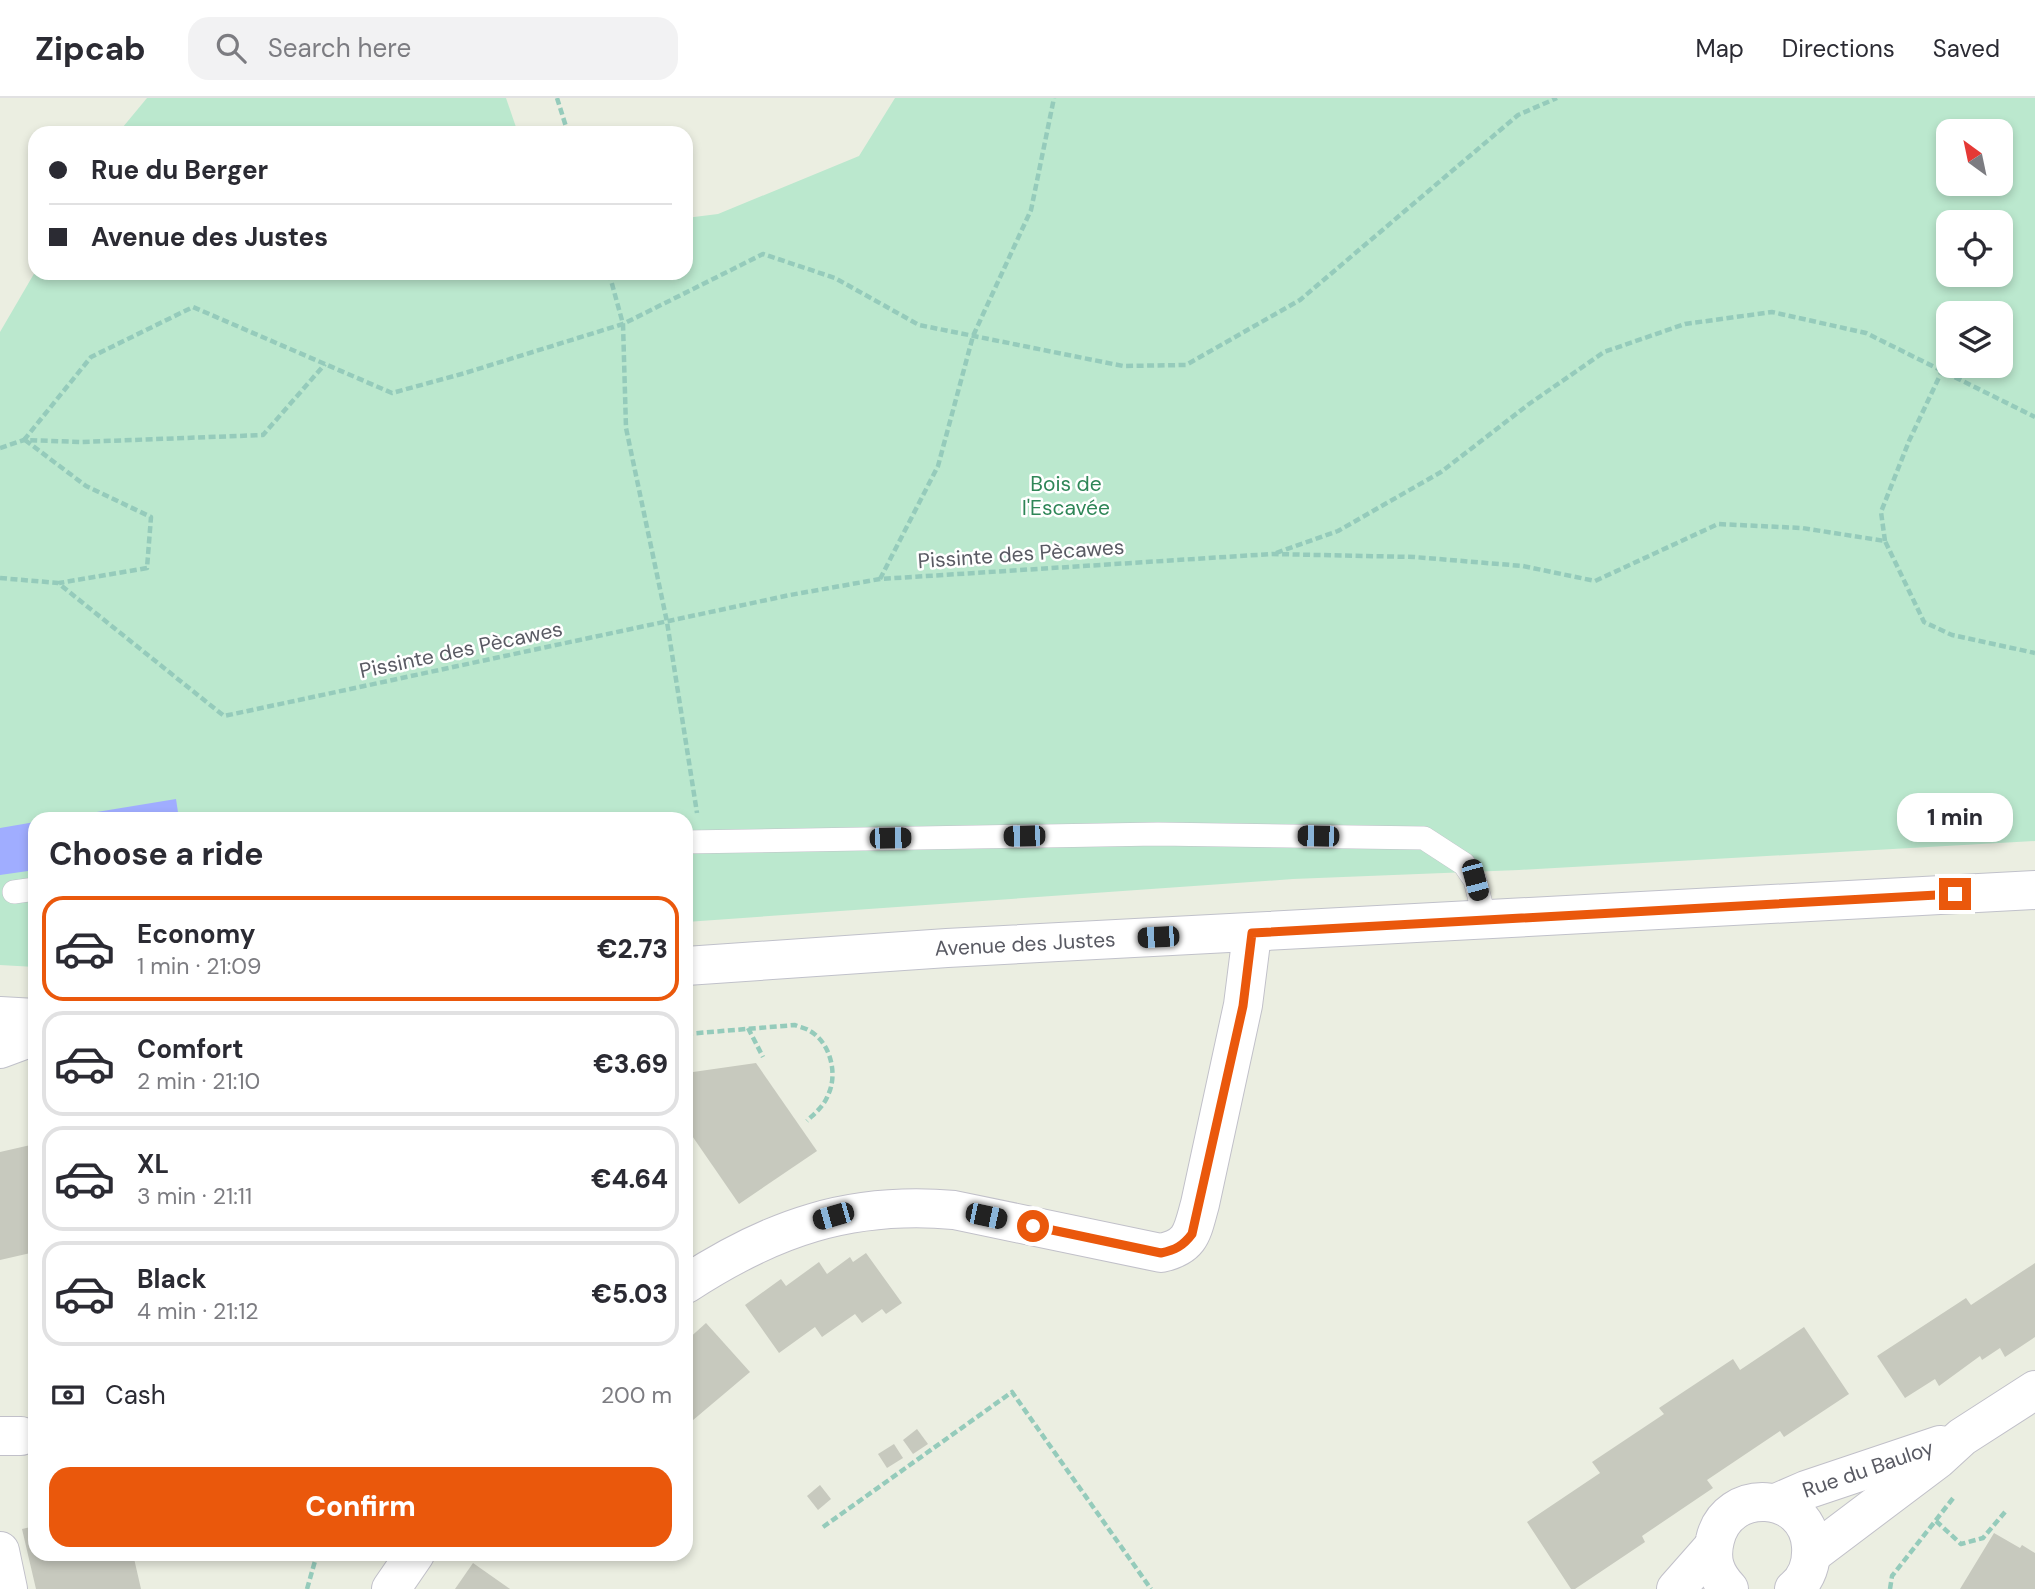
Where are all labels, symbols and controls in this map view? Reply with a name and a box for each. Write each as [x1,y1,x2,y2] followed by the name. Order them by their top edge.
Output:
[188,17,678,80] search box
[35,27,146,70] text: Zipcab
[212,29,250,67] icon: search
[268,31,411,65] text: Search here
[1696,33,1744,64] text: Map
[1782,33,1895,64] text: Directions
[1933,33,2000,64] text: Saved
[1936,119,2012,196] north arrow
[1936,119,2013,378] map controls
[91,153,268,187] text: Rue du Berger
[1936,210,2013,287] button: locate
[91,220,328,254] text: Avenue des Justes
[1936,301,2013,378] button: layers
[1022,470,1110,522] park label: Bois de l'Escavée
[917,533,1125,575] street label: Pissinte des Pècawes
[357,615,565,685] street label: Pissinte des Pècawes
[1897,792,2013,842] callout: 1 min
[1927,802,1983,832] text: 1 min
[1003,825,1046,847] car
[1297,825,1340,847] car
[869,827,912,849] car
[49,833,264,875] text: Choose a ride
[1460,857,1491,903] car
[1939,878,1971,910] route end
[53,917,116,980] icon: car
[137,917,255,951] text: Economy
[934,925,1116,963] street label: Avenue des Justes
[1137,925,1180,949] car
[597,932,668,966] text: €2.73
[137,951,262,981] text: 1 min · 21:09
[53,1032,116,1095] icon: car
[137,1032,243,1066] text: Comfort
[593,1047,668,1081] text: €3.69
[137,1066,260,1096] text: 2 min · 21:10
[53,1147,116,1210] icon: car
[137,1147,169,1181] text: XL
[591,1162,668,1196] text: €4.64
[137,1181,252,1211] text: 3 min · 21:11
[810,1200,857,1232] car
[964,1201,1009,1231] car
[1017,1210,1049,1242] route start
[53,1262,116,1325] icon: car
[137,1262,207,1296] text: Black
[592,1277,668,1311] text: €5.03
[137,1296,259,1326] text: 4 min · 21:12
[49,1376,87,1414] icon: cash
[105,1378,166,1412] text: Cash
[601,1380,672,1410] text: 200 m
[1799,1433,1938,1505] street label: Rue du Bauloy
[49,1467,672,1547] button: Confirm

